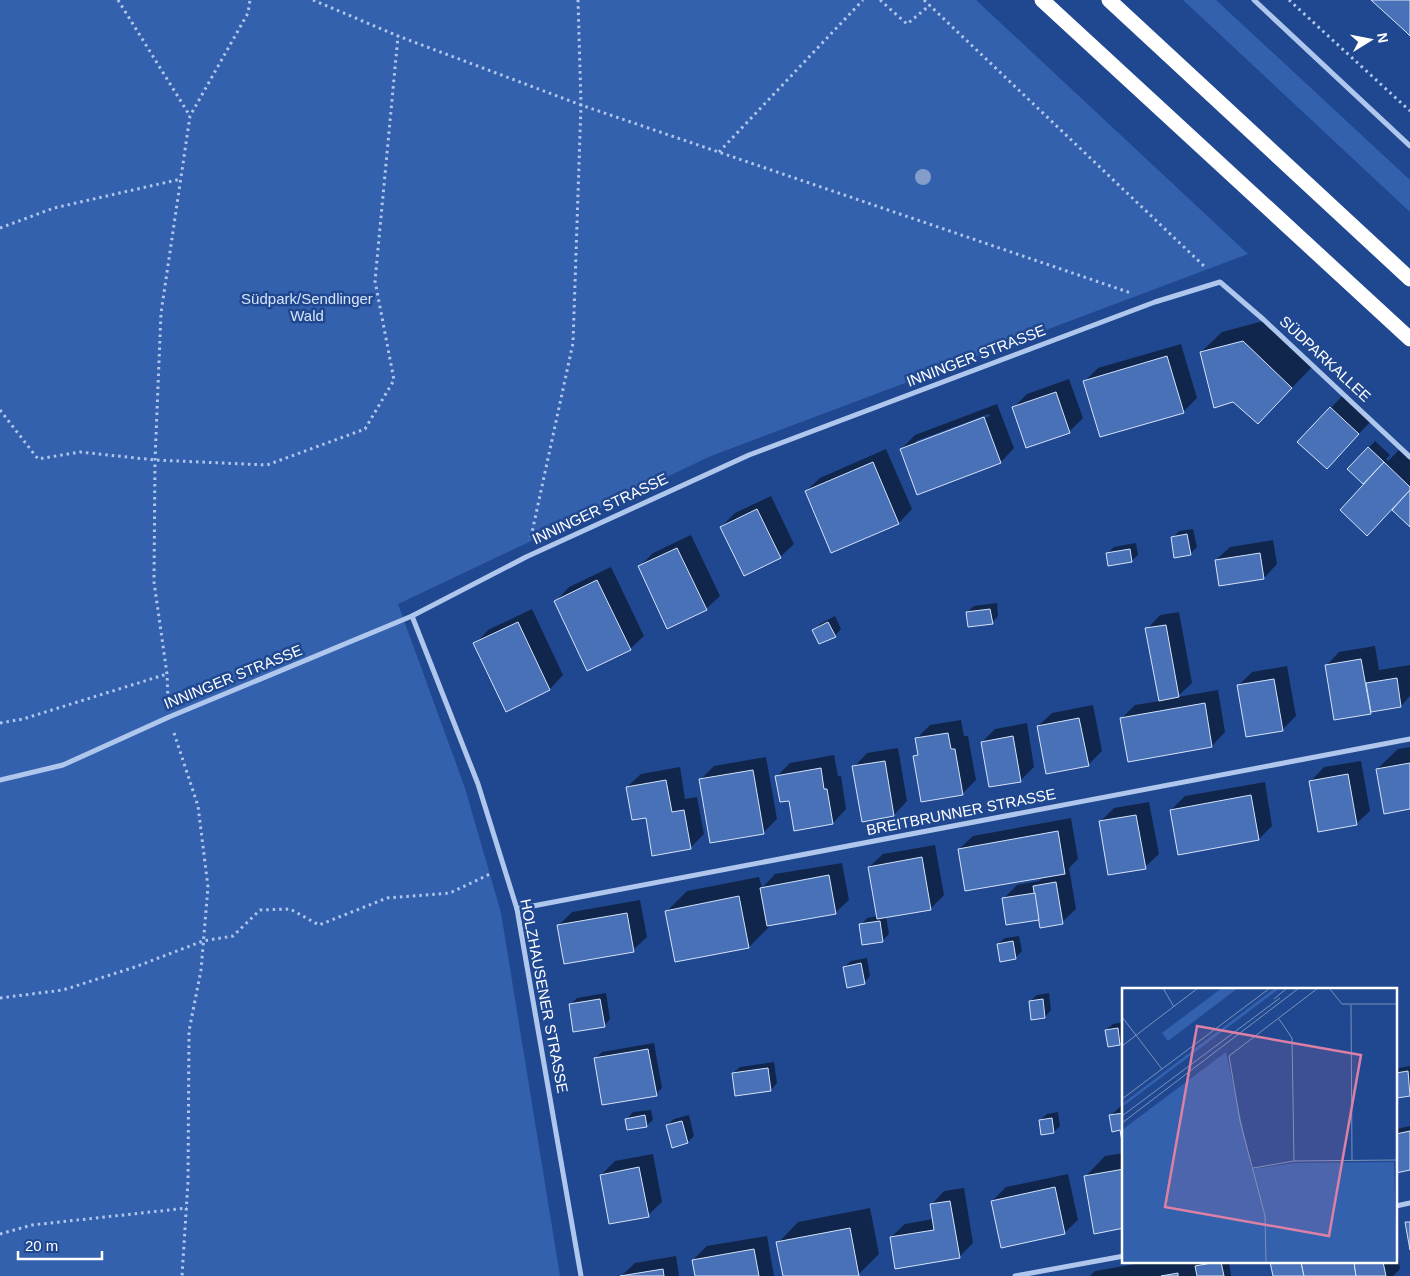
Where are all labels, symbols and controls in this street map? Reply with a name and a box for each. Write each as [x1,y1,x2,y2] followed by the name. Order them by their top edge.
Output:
[1345,15,1395,65] north arrow
[1374,31,1392,44] text: N
[241,290,373,324] park label: Südpark/Sendlinger Wald
[1276,312,1374,405] street label: SÜDPARKALLEE
[904,321,1048,390] street label: INNINGER STRASSE
[529,470,670,547] street label: INNINGER STRASSE
[161,641,304,712] street label: INNINGER STRASSE
[865,785,1057,838] street label: BREITBRUNNER STRASSE
[517,897,572,1094] street label: HOLZHAUSENER STRASSE
[1122,988,1398,1264] inset map
[18,1228,101,1260] scale bar
[25,1237,58,1254] text: 20 m

